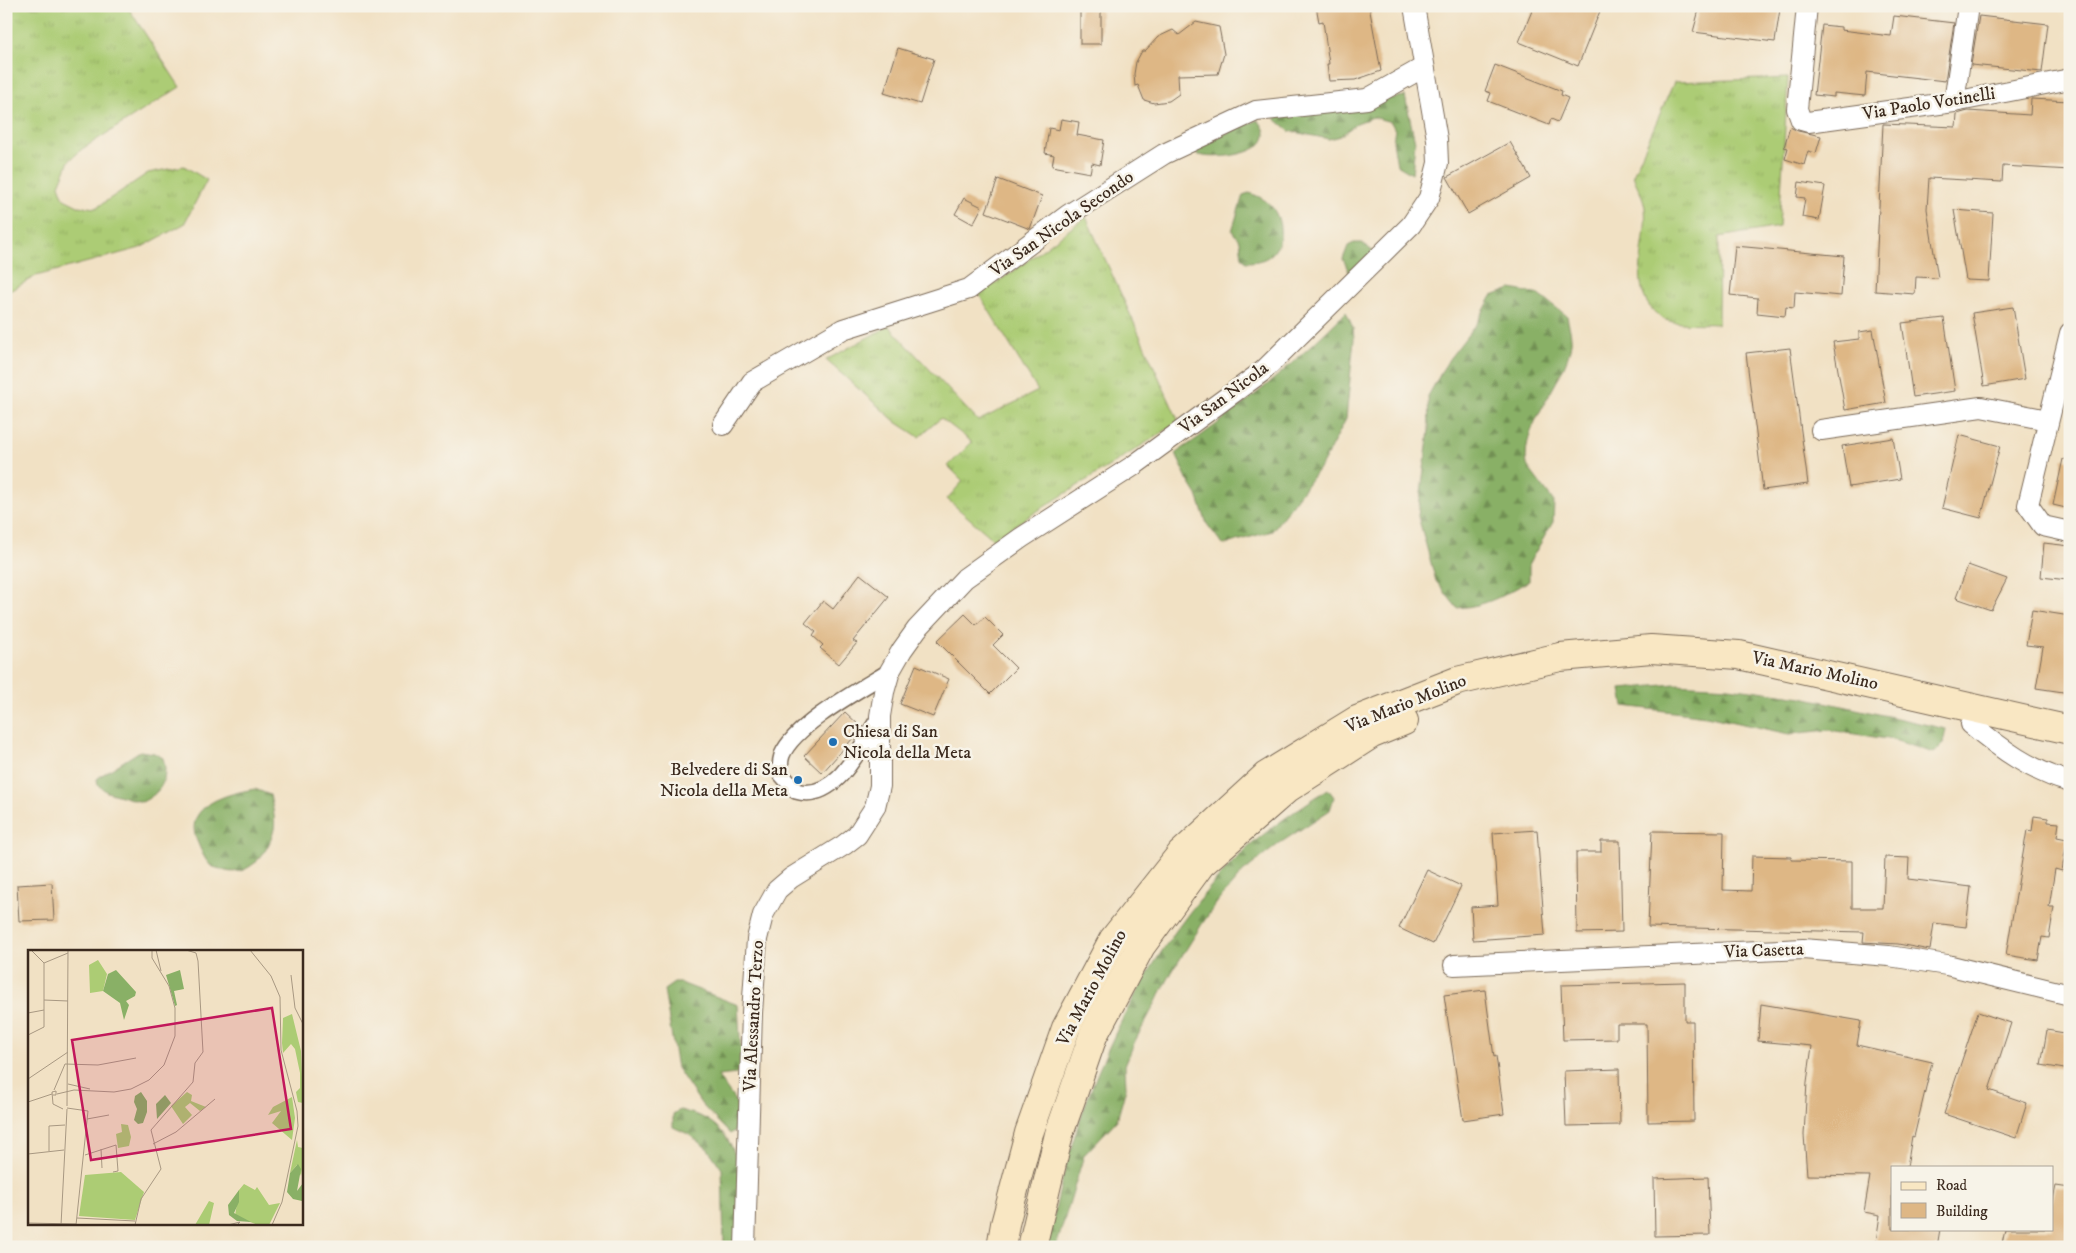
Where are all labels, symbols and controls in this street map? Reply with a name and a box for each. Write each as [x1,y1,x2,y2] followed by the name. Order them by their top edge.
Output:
[1860,83,1997,126] street label: Via Paolo Votinelli
[985,166,1138,282] street label: Via San Nicola Secondo
[1174,357,1273,439] street label: Via San Nicola
[1749,647,1880,695] street label: Via Mario Molino
[1341,670,1470,739] street label: Via Mario Molino
[843,721,971,764] place label: Chiesa di San Nicola della Meta
[827,736,839,748] marker: Chiesa di San Nicola della Meta
[660,759,789,802] place label: Belvedere di San Nicola della Meta
[792,774,804,786] marker: Belvedere di San Nicola della Meta
[1052,926,1132,1051] street label: Via Mario Molino
[1723,939,1805,963] street label: Via Casetta
[739,940,769,1093] street label: Via Alessandro Terzo
[28,950,302,1226] inset map
[1891,1166,2054,1230] legend
[1936,1176,1968,1195] text: Road
[1936,1202,1988,1221] text: Building

